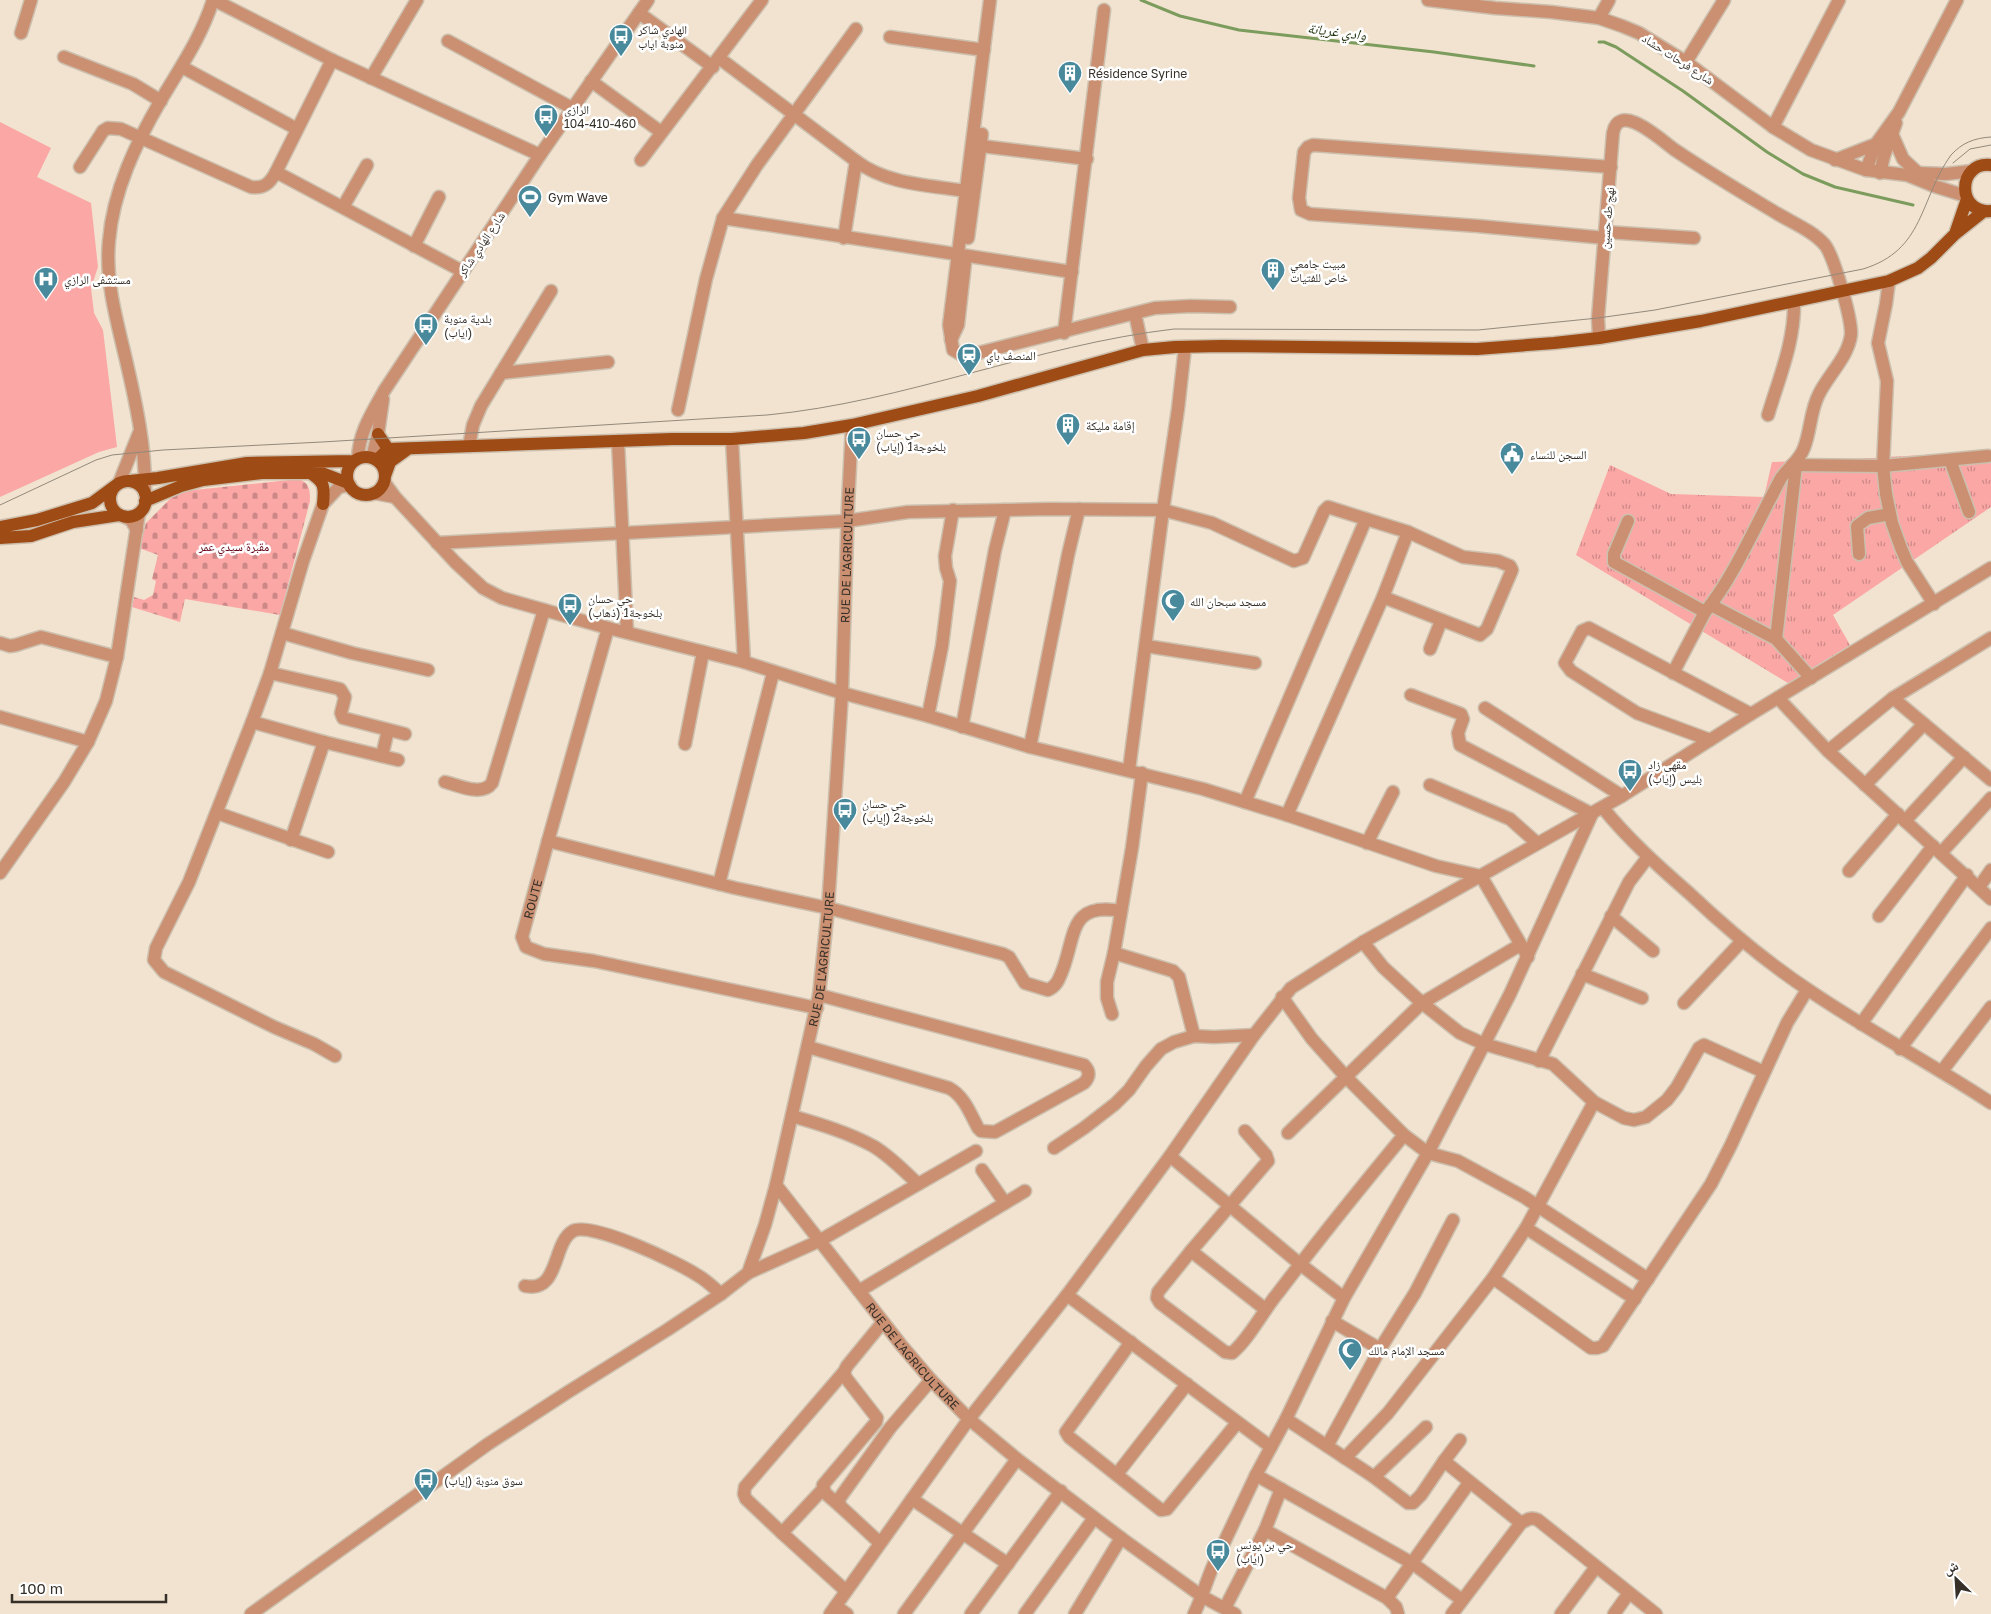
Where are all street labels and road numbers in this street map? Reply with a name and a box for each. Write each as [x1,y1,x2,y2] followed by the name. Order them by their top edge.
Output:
[1639,30,1717,89] street label: شارع فرحات حشاد
[1597,186,1617,250] street label: نهج طه حسين
[453,209,511,282] street label: شارع الهادي شاكر
[837,487,856,623] street label: RUE DE L'AGRICULTURE
[520,877,545,920] street label: ROUTE
[805,891,837,1028] street label: RUE DE L'AGRICULTURE
[863,1299,963,1412] street label: RUE DE L'AGRICULTURE

